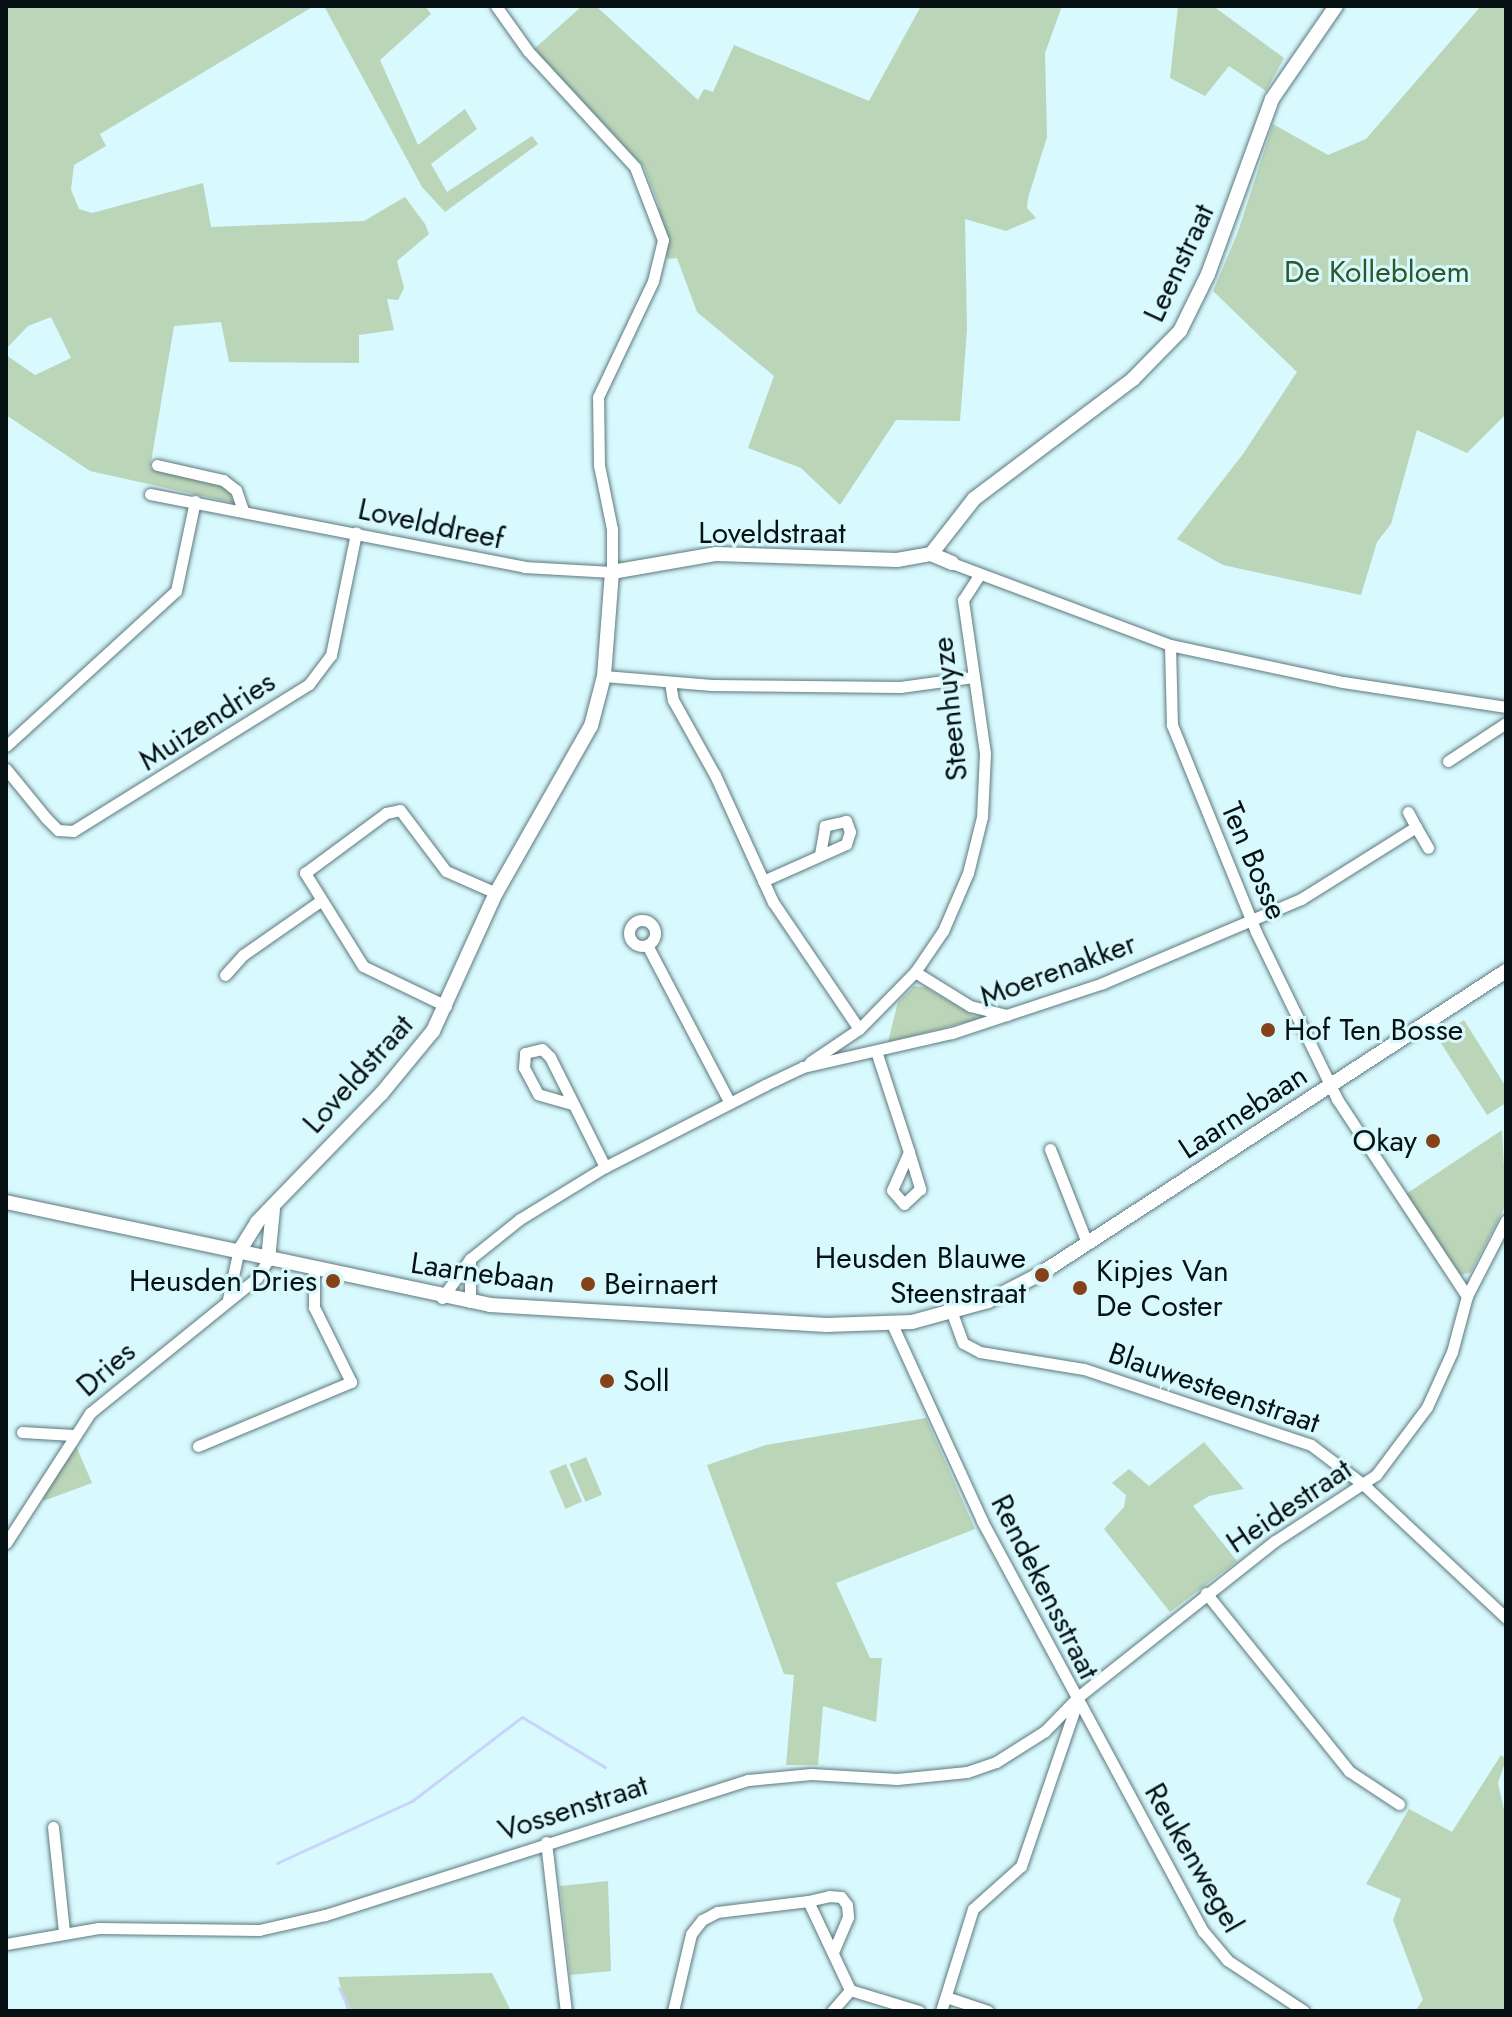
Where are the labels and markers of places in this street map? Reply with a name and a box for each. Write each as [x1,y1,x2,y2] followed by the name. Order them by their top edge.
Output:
[1284,1012,1463,1048] place label: Hof Ten Bosse
[1259,1021,1277,1039] marker: Hof Ten Bosse
[1353,1123,1417,1159] place label: Okay
[1424,1132,1442,1150] marker: Okay
[815,1240,1026,1310] place label: Heusden Blauwe Steenstraat
[1096,1253,1229,1324] place label: Kipjes Van De Coster
[129,1263,317,1299] place label: Heusden Dries
[604,1266,717,1302] place label: Beirnaert
[1033,1266,1051,1284] marker: Heusden Blauwe Steenstraat
[324,1272,342,1290] marker: Heusden Dries
[579,1275,597,1293] marker: Beirnaert
[1071,1279,1089,1297] marker: Kipjes Van De Coster
[623,1363,670,1399] place label: Soll
[598,1372,616,1390] marker: Soll

